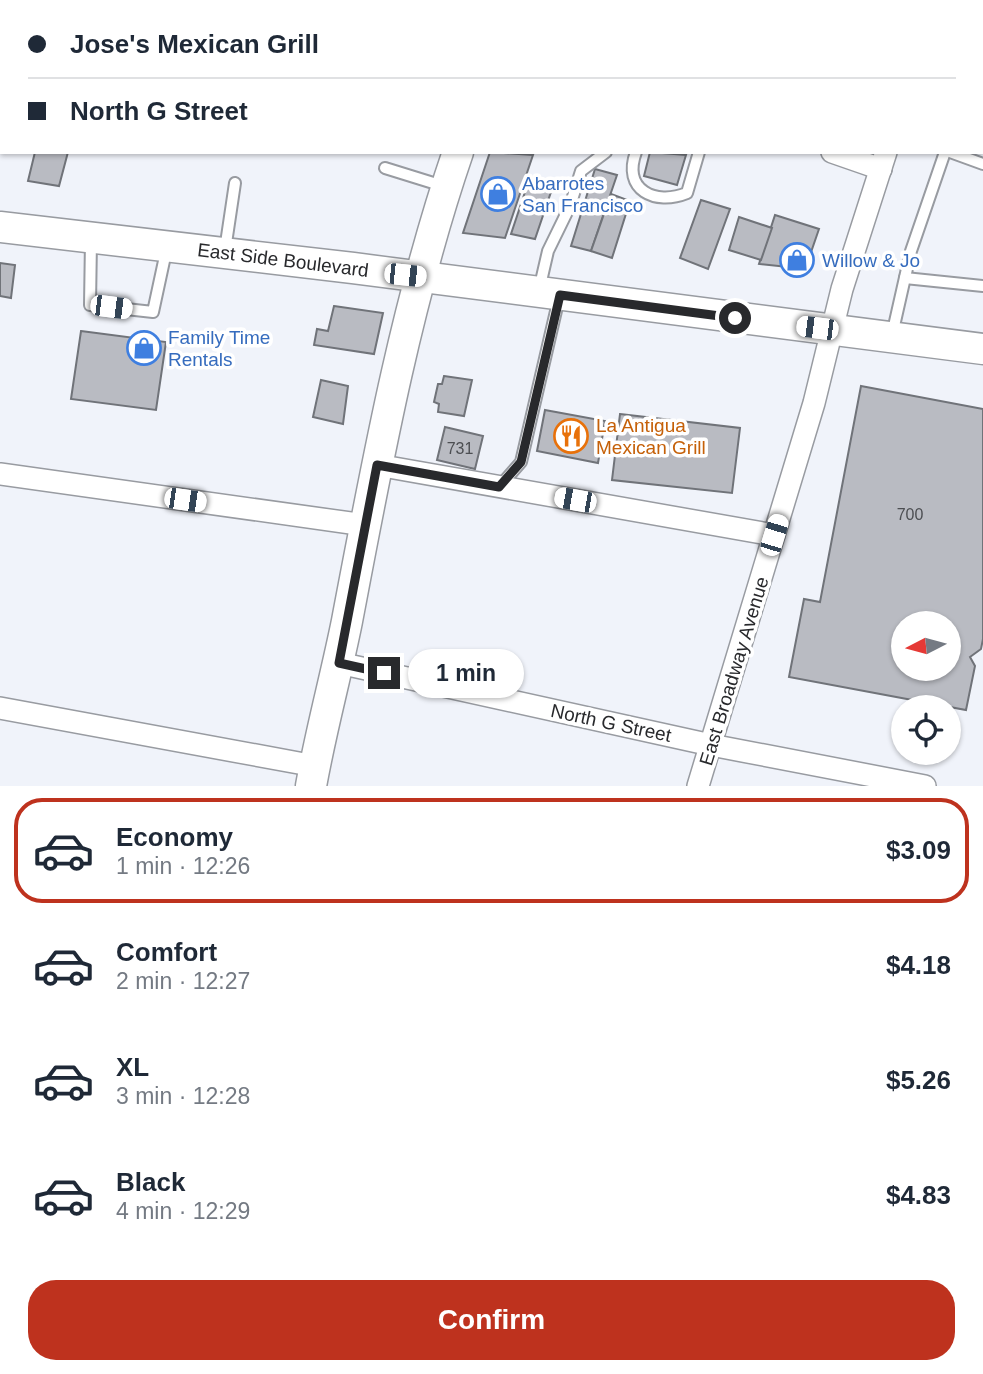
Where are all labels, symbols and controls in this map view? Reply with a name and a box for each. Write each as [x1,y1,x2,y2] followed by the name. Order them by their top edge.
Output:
[70,29,319,59] text: Jose's Mexican Grill
[70,96,248,126] text: North G Street
[522,173,643,216] place label: Abarrotes San Francisco
[479,175,517,213] shop icon: Abarrotes San Francisco
[196,239,370,281] street label: East Side Boulevard
[778,241,816,279] shop icon: Willow & Jo
[822,250,920,271] place label: Willow & Jo
[384,262,427,288] car
[89,294,134,320] car
[719,302,751,334] route start
[795,315,840,341] car
[168,327,270,370] place label: Family Time Rentals
[125,329,163,367] shop icon: Family Time Rentals
[596,415,706,458] place label: La Antigua Mexican Grill
[552,417,590,455] restaurant icon: La Antigua Mexican Grill
[447,440,473,457] house number: 731
[553,486,598,514] car
[163,487,208,513] car
[897,506,923,523] house number: 700
[758,512,791,558] car
[695,574,773,768] street label: East Broadway Avenue
[891,611,961,681] north arrow
[891,611,961,765] map controls
[408,648,524,698] callout: 1 min
[368,657,400,689] route end
[436,660,496,686] text: 1 min
[891,695,961,765] button: locate
[549,700,674,746] street label: North G Street
[32,819,95,882] icon: car
[116,822,233,852] text: Economy
[886,835,951,865] text: $3.09
[116,853,250,879] text: 1 min · 12:26
[32,934,95,997] icon: car
[116,937,217,967] text: Comfort
[886,950,951,980] text: $4.18
[116,968,250,994] text: 2 min · 12:27
[32,1049,95,1112] icon: car
[116,1052,149,1082] text: XL
[886,1065,951,1095] text: $5.26
[116,1083,250,1109] text: 3 min · 12:28
[32,1164,95,1227] icon: car
[116,1167,185,1197] text: Black
[886,1180,951,1210] text: $4.83
[116,1198,250,1224] text: 4 min · 12:29
[28,1280,955,1360] button: Confirm

